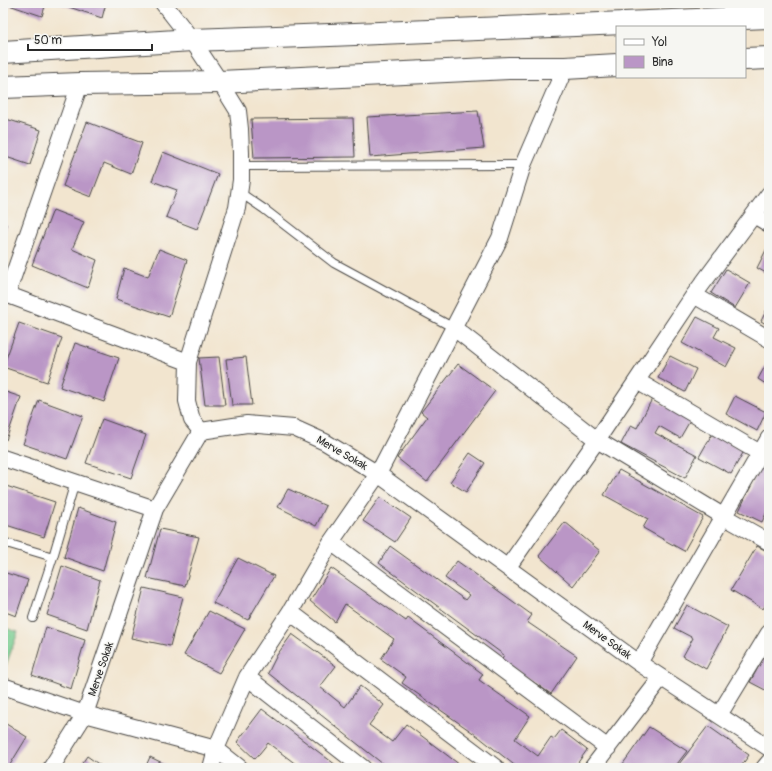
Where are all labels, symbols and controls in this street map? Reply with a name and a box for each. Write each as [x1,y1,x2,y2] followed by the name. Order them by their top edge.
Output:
[28,26,152,52] scale bar
[616,26,746,78] legend
[34,33,62,48] text: 50 m
[651,35,667,50] text: Yol
[652,55,674,70] text: Bina
[314,433,370,473] street label: Merve Sokak
[580,618,634,662] street label: Merve Sokak
[86,640,116,698] street label: Merve Sokak

